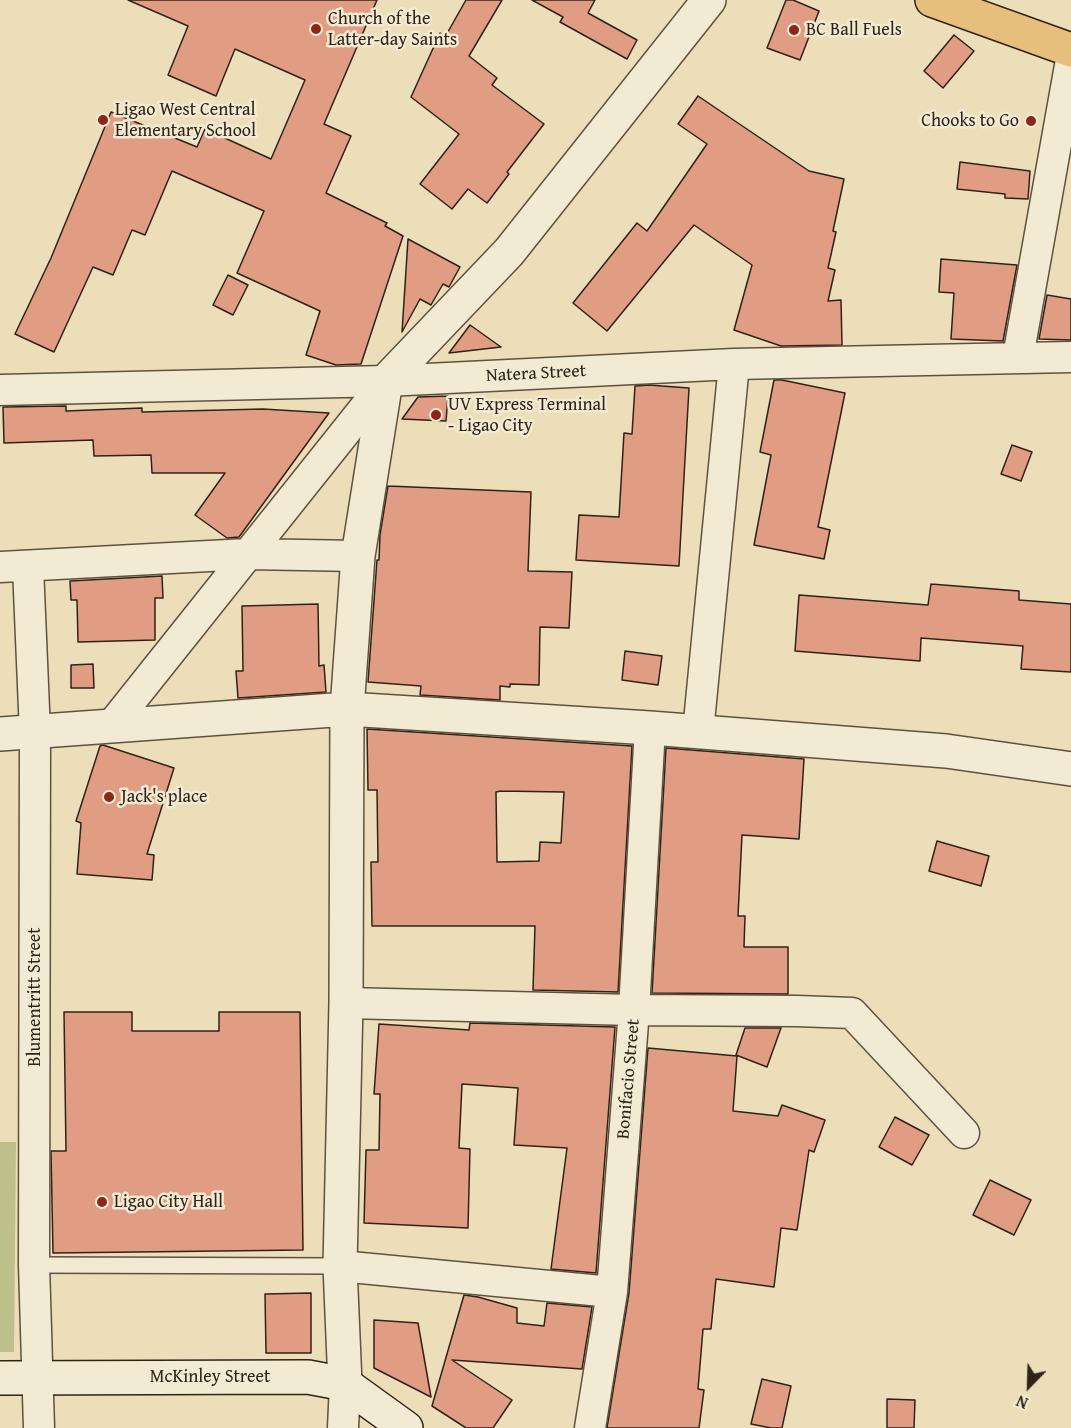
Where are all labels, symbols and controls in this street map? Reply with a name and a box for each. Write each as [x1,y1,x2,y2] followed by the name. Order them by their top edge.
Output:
[328,8,457,50] place label: Church of the Latter-day Saints
[806,19,902,41] place label: BC Ball Fuels
[309,22,323,36] marker: Church of the Latter-day Saints
[787,23,801,37] marker: BC Ball Fuels
[115,99,256,142] place label: Ligao West Central Elementary School
[921,110,1019,132] place label: Chooks to Go
[96,113,110,127] marker: Ligao West Central Elementary School
[1024,114,1038,128] marker: Chooks to Go
[485,361,587,387] street label: Natera Street
[448,394,606,436] place label: UV Express Terminal - Ligao City
[429,408,443,422] marker: UV Express Terminal - Ligao City
[121,786,207,808] place label: Jack's place
[102,790,116,804] marker: Jack's place
[24,927,46,1067] street label: Blumentritt Street
[613,1018,645,1140] street label: Bonifacio Street
[114,1191,223,1213] place label: Ligao City Hall
[95,1195,109,1209] marker: Ligao City Hall
[999,1356,1059,1416] north arrow
[150,1366,270,1388] street label: McKinley Street
[1012,1389,1032,1416] text: N

